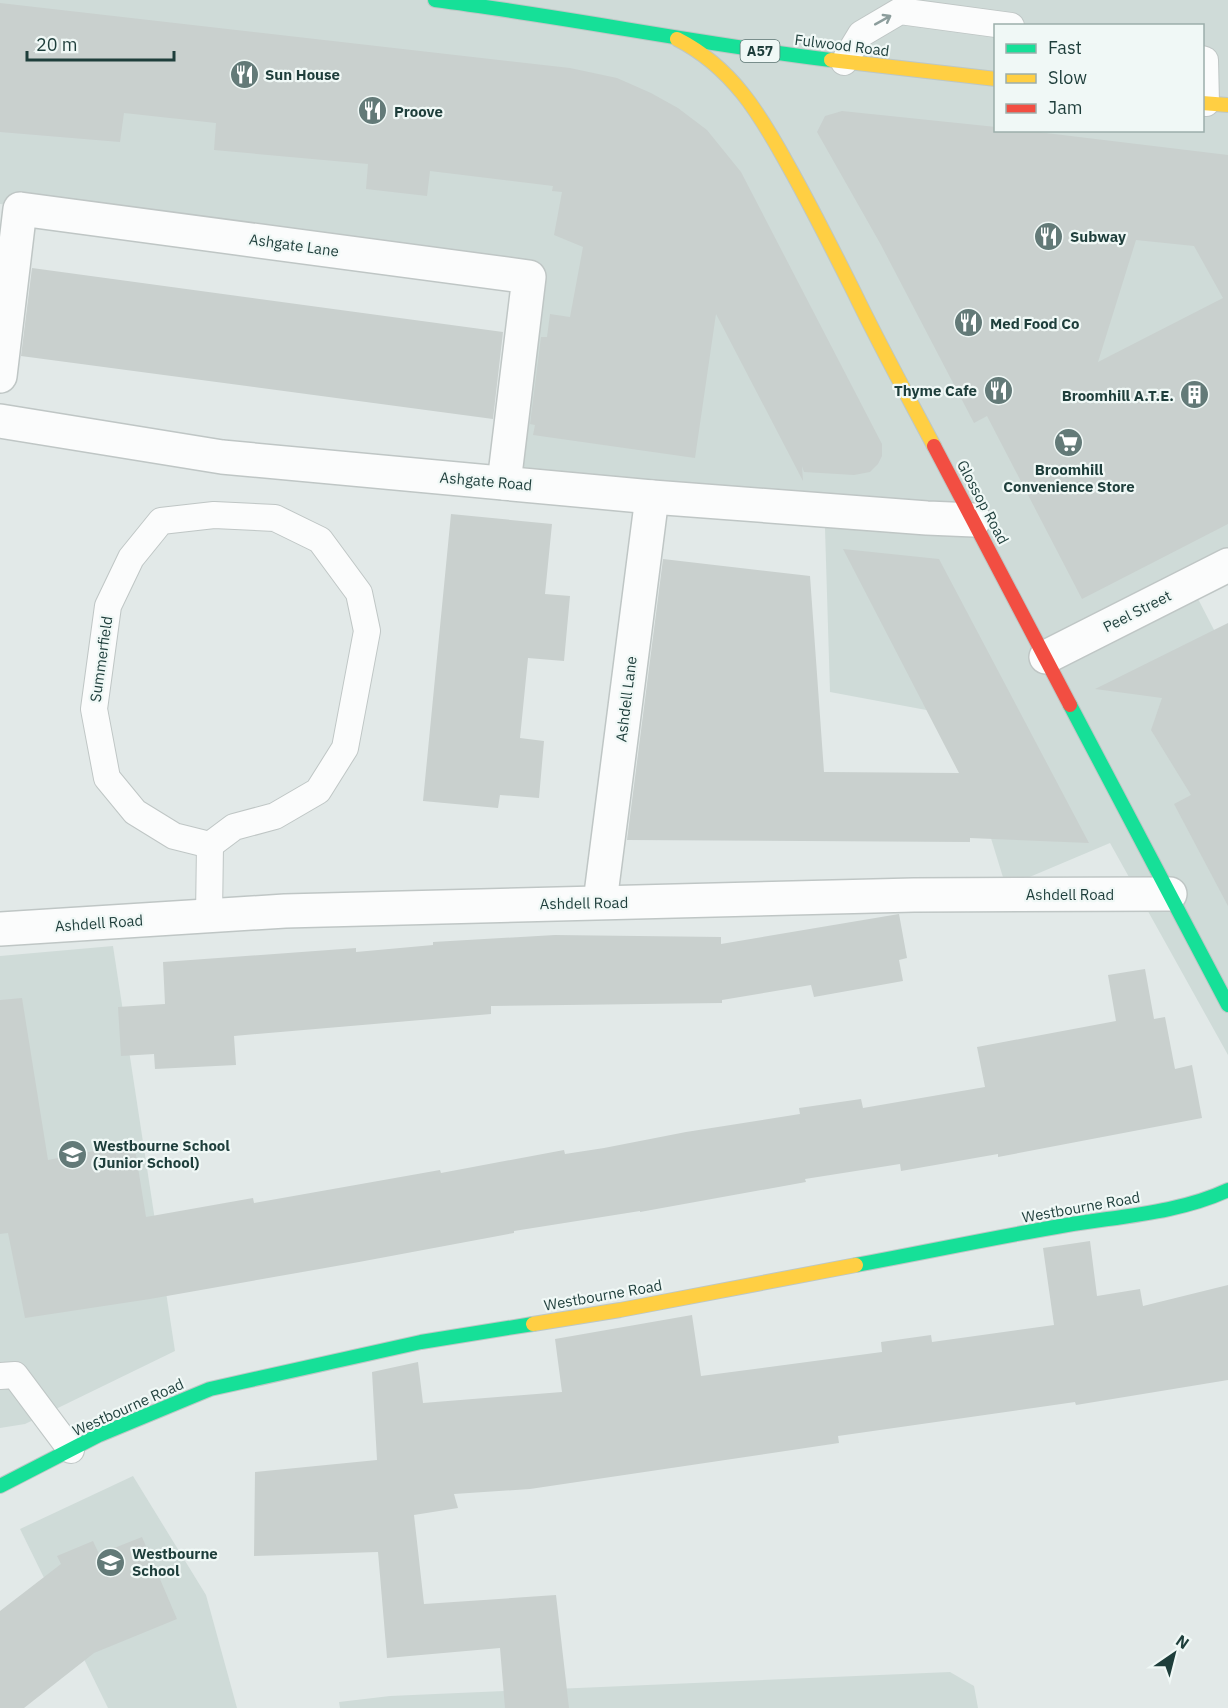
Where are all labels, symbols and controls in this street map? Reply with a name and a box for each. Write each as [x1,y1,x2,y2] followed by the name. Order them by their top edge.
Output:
[874,14,891,26] one-way arrow
[27,24,174,62] scale bar
[994,24,1204,132] legend
[793,30,891,60] street label: Fulwood Road
[36,33,78,56] text: 20 m
[1048,36,1082,59] text: Fast
[740,40,780,62] road number: A57
[228,58,260,90] restaurant icon: Sun House
[265,65,340,84] place label: Sun House
[1048,66,1087,89] text: Slow
[357,95,389,127] restaurant icon: Proove
[1048,96,1083,119] text: Jam
[394,102,443,121] place label: Proove
[1033,220,1065,252] restaurant icon: Subway
[1070,227,1126,246] place label: Subway
[248,229,340,261] street label: Ashgate Lane
[953,307,985,339] restaurant icon: Med Food Co
[990,314,1079,333] place label: Med Food Co
[982,374,1014,406] restaurant icon: Thyme Cafe
[1179,379,1211,411] building icon: Broomhill A.T.E.
[894,381,977,400] place label: Thyme Cafe
[1062,386,1174,405] place label: Broomhill A.T.E.
[1053,426,1085,458] supermarket icon: Broomhill Convenience Store
[953,457,1013,547] street label: Glossop Road
[1003,460,1135,496] place label: Broomhill Convenience Store
[439,467,533,495] street label: Ashgate Road
[1100,586,1174,636] street label: Peel Street
[86,615,116,703] street label: Summerfield
[611,655,641,743] street label: Ashdell Lane
[1026,885,1114,904] street label: Ashdell Road
[540,893,628,913] street label: Ashdell Road
[54,910,144,936] street label: Ashdell Road
[93,1136,230,1172] place label: Westbourne School (Junior School)
[56,1138,88,1170] school or university icon: Westbourne School (Junior School)
[1020,1187,1142,1227] street label: Westbourne Road
[542,1275,664,1315] street label: Westbourne Road
[69,1374,187,1440] street label: Westbourne Road
[132,1544,218,1580] place label: Westbourne School
[95,1546,127,1578] school or university icon: Westbourne School
[1144,1624,1204,1684] north arrow
[1172,1630,1193,1653] text: N

